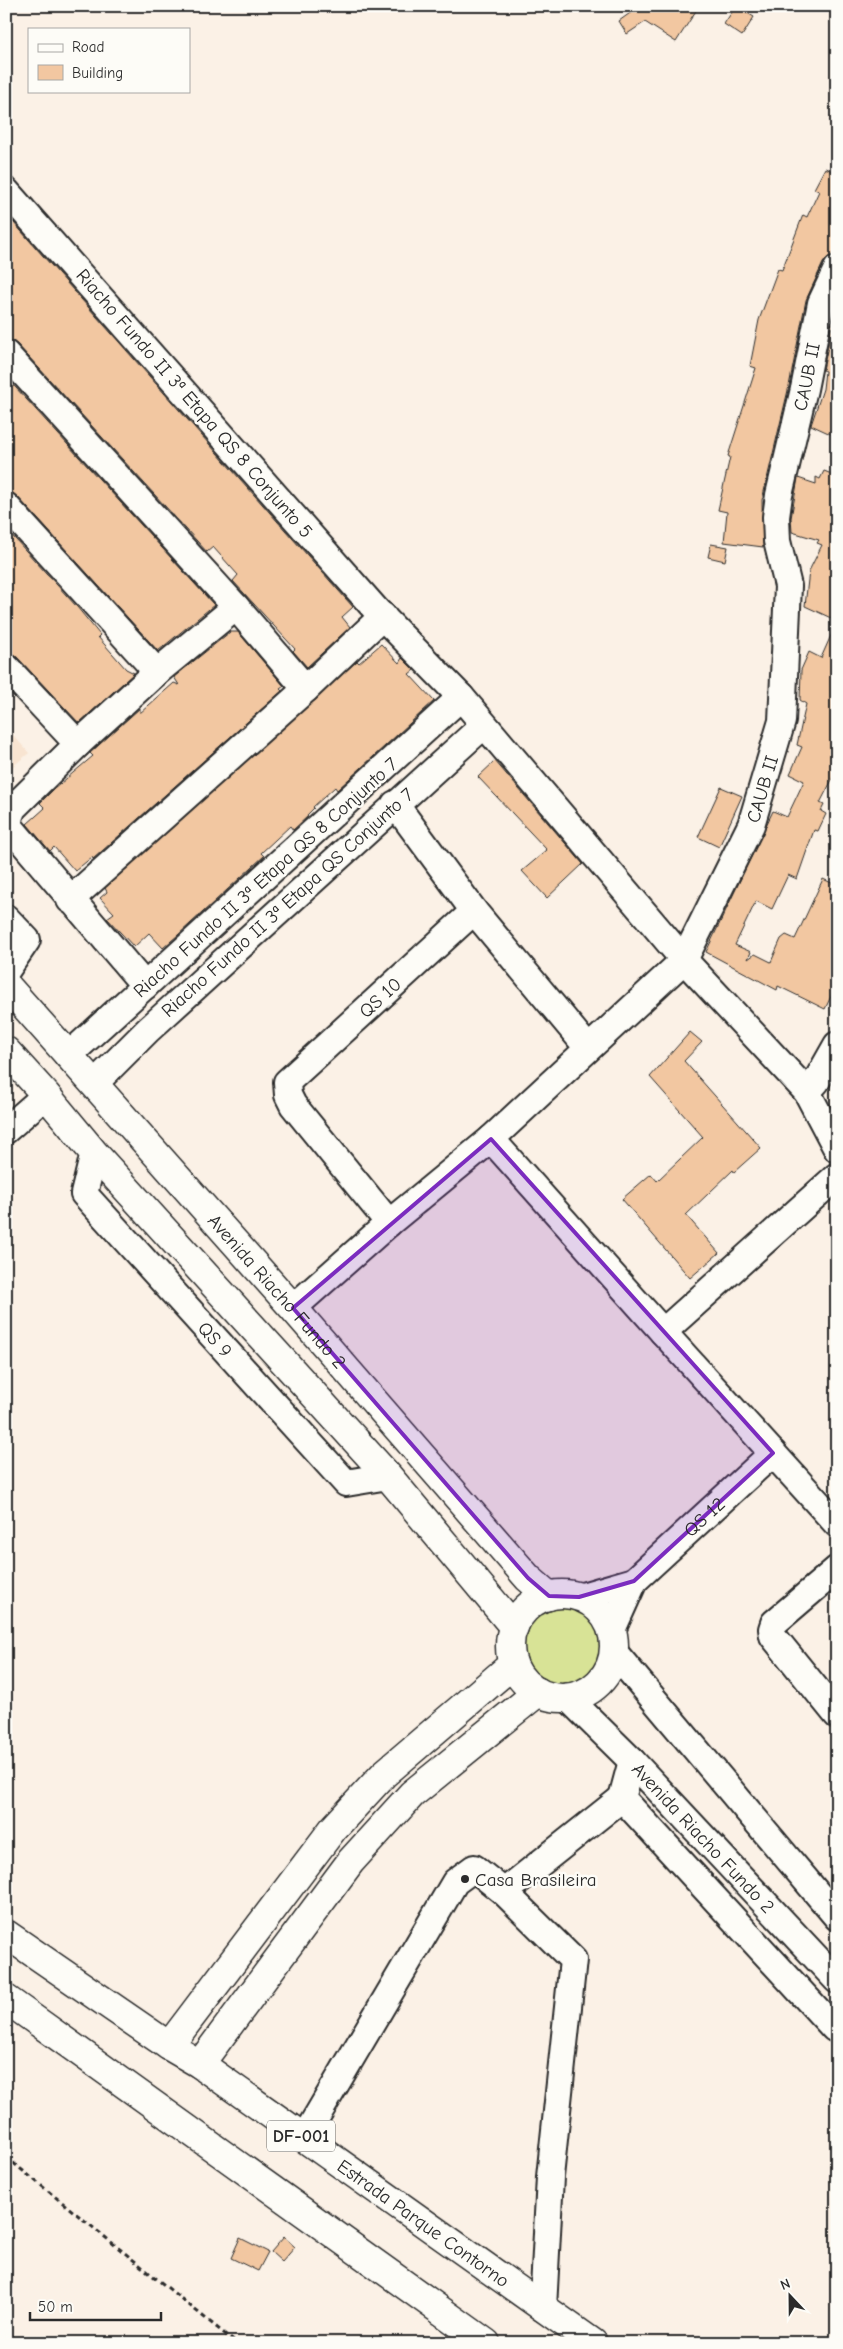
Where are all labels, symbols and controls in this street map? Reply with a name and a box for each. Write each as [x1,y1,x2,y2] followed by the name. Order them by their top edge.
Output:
[28,28,190,92] legend
[72,38,104,56] text: Road
[72,64,123,82] text: Building
[71,265,317,543] street label: Riacho Fundo II 3ª Etapa QS 8 Conjunto 5
[789,341,825,413] street label: CAUB II
[129,753,402,1002] street label: Riacho Fundo II 3ª Etapa QS 8 Conjunto 7
[742,753,783,825] street label: CAUB II
[157,784,418,1022] street label: Riacho Fundo II 3ª Etapa QS Conjunto 7
[355,973,406,1023] street label: QS 10
[203,1210,350,1373] street label: Avenida Riacho Fundo 2
[193,1317,236,1362] street label: QS 9
[680,1493,730,1542] street label: QS 12
[627,1758,779,1918] street label: Avenida Riacho Fundo 2
[475,1869,596,1891] place label: Casa Brasileira
[459,1873,471,1885] marker: Casa Brasileira
[267,2120,335,2152] road number: DF-001
[333,2155,513,2292] street label: Estrada Parque Contorno
[766,2272,816,2322] north arrow
[778,2275,793,2294] text: N
[30,2289,161,2321] scale bar
[38,2298,73,2316] text: 50 m

